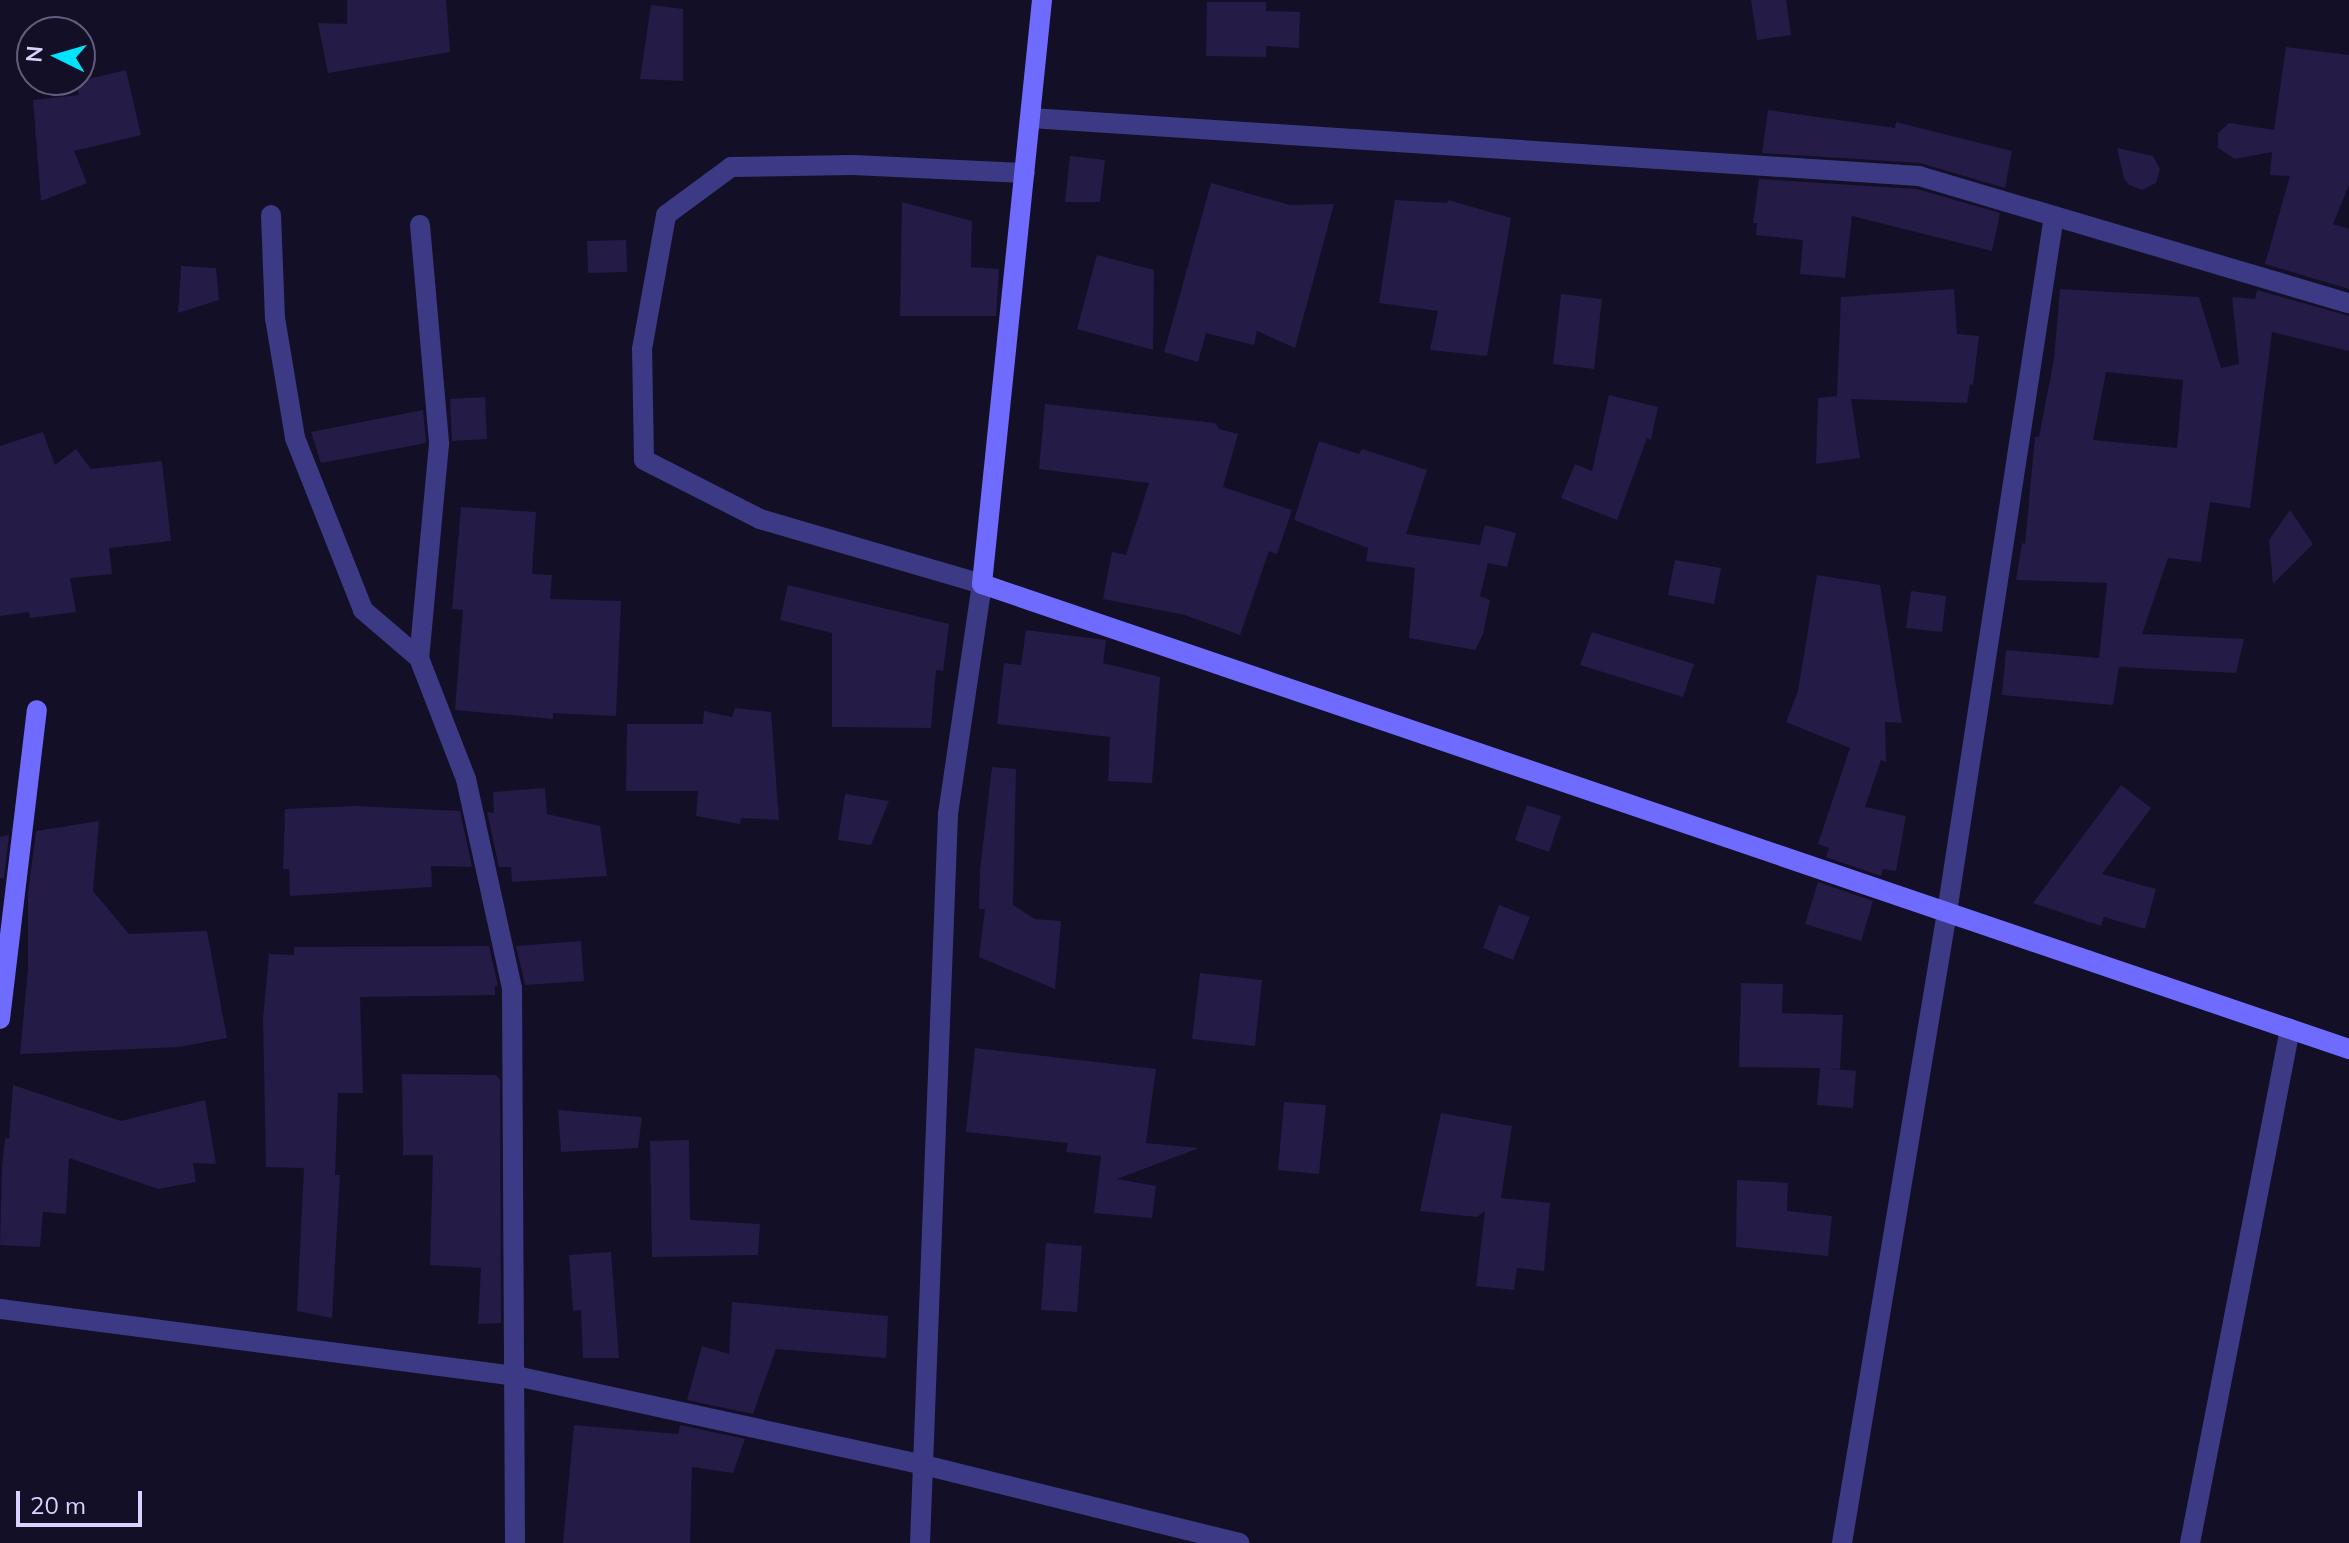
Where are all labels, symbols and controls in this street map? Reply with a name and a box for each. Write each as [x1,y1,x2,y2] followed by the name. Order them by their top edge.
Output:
[16,16,96,96] north arrow
[19,45,49,64] text: N
[20,1475,146,1525] scale bar
[30,1490,86,1520] text: 20 m

